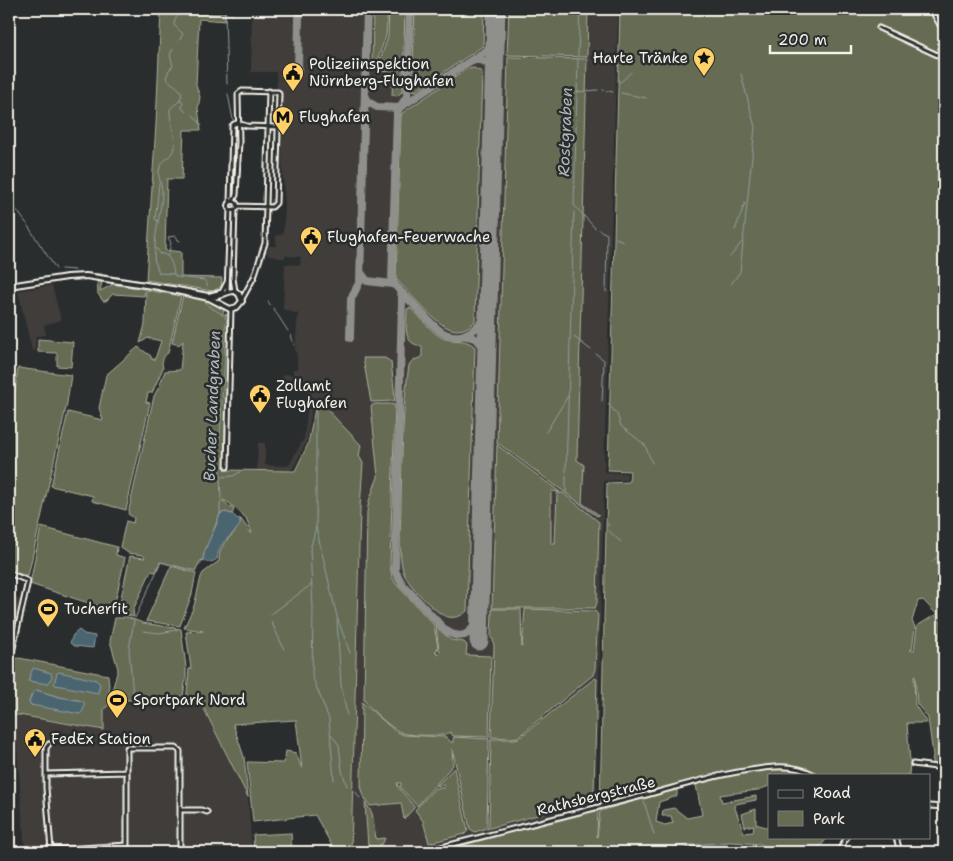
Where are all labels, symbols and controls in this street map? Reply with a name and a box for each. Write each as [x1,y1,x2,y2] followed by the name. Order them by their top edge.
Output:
[770,22,852,54] scale bar
[778,30,827,50] text: 200 m
[692,46,716,77] place icon: Harte Tränke
[593,48,688,68] place label: Harte Tränke
[309,54,454,91] place label: Polizeiinspektion Nürnberg-Flughafen
[281,61,305,92] public building icon: Polizeiinspektion Nürnberg-Flughafen
[553,87,577,177] water label: Rostgraben
[271,105,295,136] metro station icon: Flughafen
[299,107,370,127] place label: Flughafen
[299,225,323,256] public building icon: Flughafen-Feuerwache
[327,227,490,247] place label: Flughafen-Feuerwache
[199,330,225,482] water label: Bucher Landgraben
[276,376,347,413] place label: Zollamt Flughafen
[248,383,272,414] public building icon: Zollamt Flughafen
[36,597,60,628] sports icon: Tucherfit
[64,599,128,619] place label: Tucherfit
[105,688,129,719] sports icon: Sportpark Nord
[133,690,246,710] place label: Sportpark Nord
[23,727,47,758] public building icon: FedEx Station
[51,729,151,749] place label: FedEx Station
[535,772,657,820] street label: Rathsbergstraße
[768,774,930,838] legend
[813,783,851,803] text: Road
[813,809,845,829] text: Park

